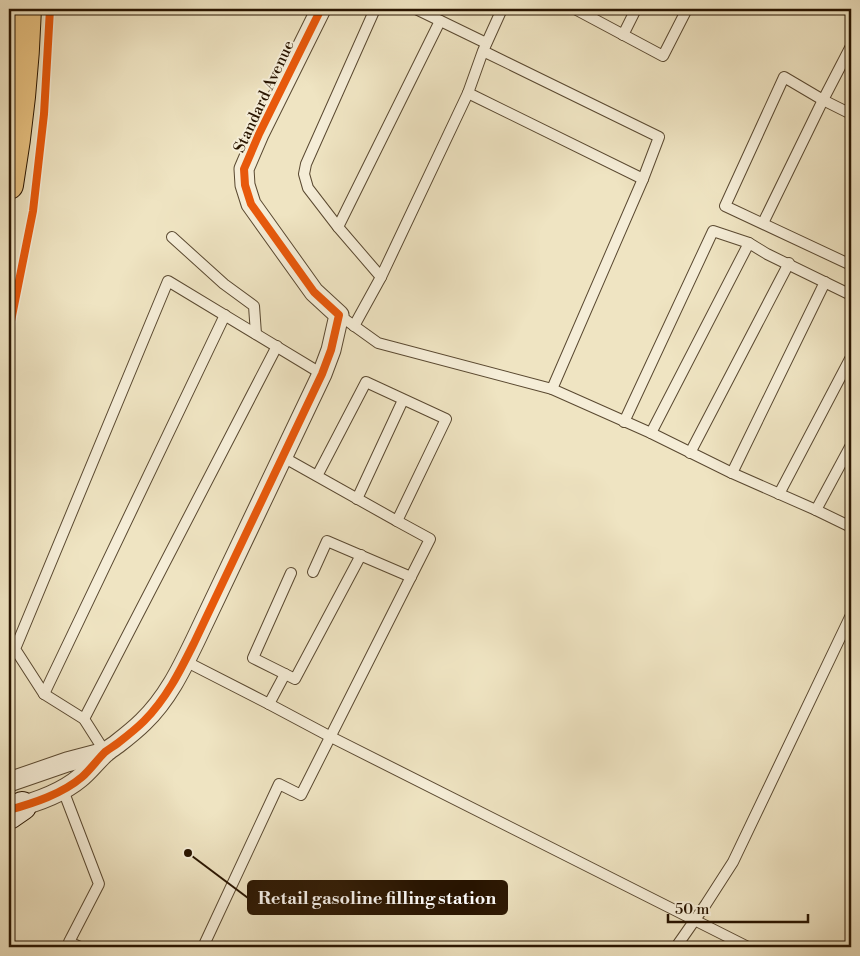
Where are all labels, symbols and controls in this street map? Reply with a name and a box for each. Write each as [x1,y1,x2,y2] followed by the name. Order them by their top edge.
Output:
[229,37,299,156] street label: Standard Avenue
[248,881,507,914] callout: Retail gasoline filling station
[258,887,496,910] text: Retail gasoline filling station
[668,891,808,923] scale bar
[675,900,709,919] text: 50 m

